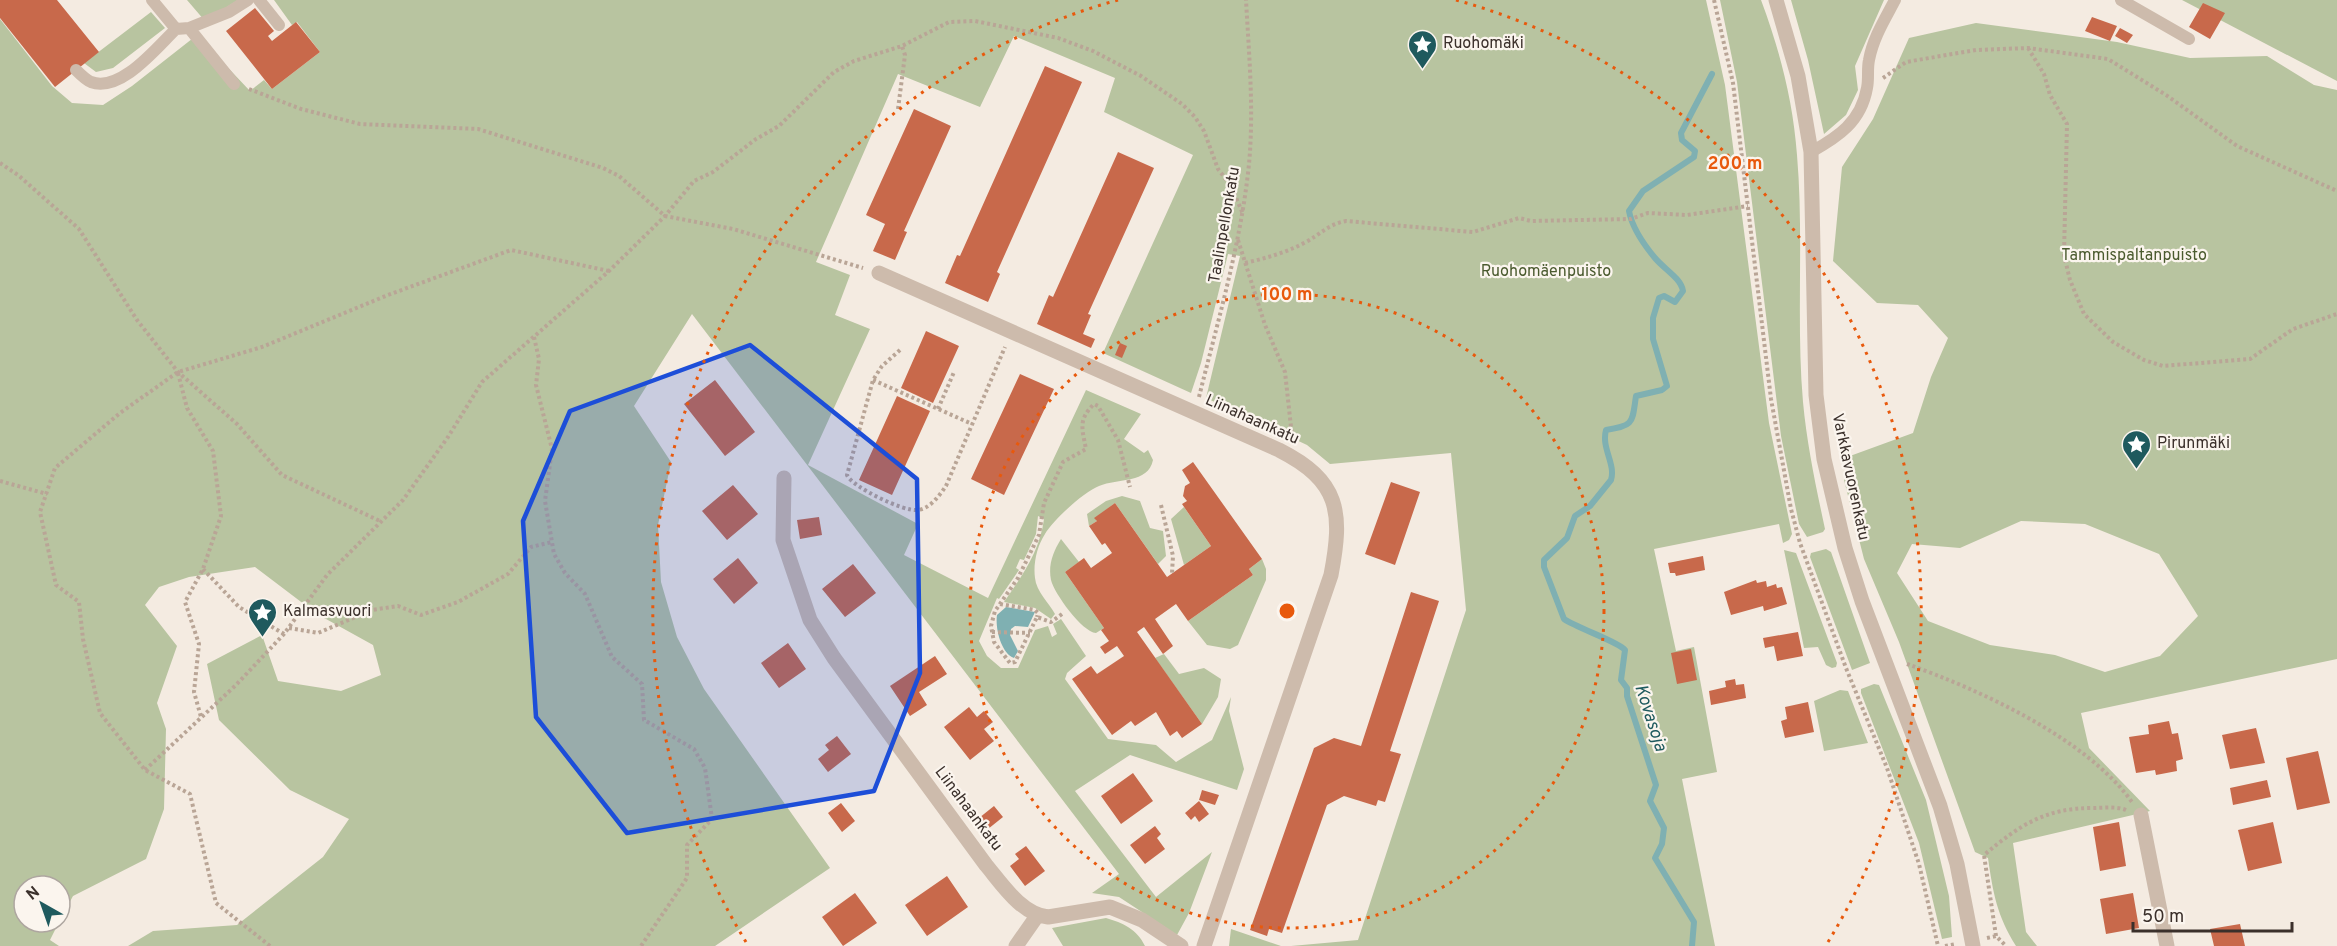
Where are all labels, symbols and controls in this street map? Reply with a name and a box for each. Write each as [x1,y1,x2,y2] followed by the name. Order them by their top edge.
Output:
[1406,28,1438,70] place icon: Ruohomäki
[1443,34,1524,54] place label: Ruohomäki
[1707,153,1763,176] text: 200 m
[1205,165,1245,285] street label: Taalinpellonkatu
[2061,246,2207,266] park label: Tammispaltanpuisto
[1481,262,1611,282] park label: Ruohomäenpuisto
[1261,284,1313,307] text: 100 m
[1202,390,1302,450] street label: Liinahaankatu
[1827,412,1873,542] street label: Varkkavuorenkatu
[2120,428,2152,470] place icon: Pirunmäki
[2157,434,2230,454] place label: Pirunmäki
[246,596,278,638] place icon: Kalmasvuori
[1277,601,1297,621] centre of rings
[283,602,371,622] place label: Kalmasvuori
[1628,682,1672,755] water label: Kovasoja
[930,763,1006,855] street label: Liinahaankatu
[12,874,72,934] north arrow
[23,883,44,905] text: N
[2133,895,2292,933] scale bar
[2142,906,2184,929] text: 50 m

